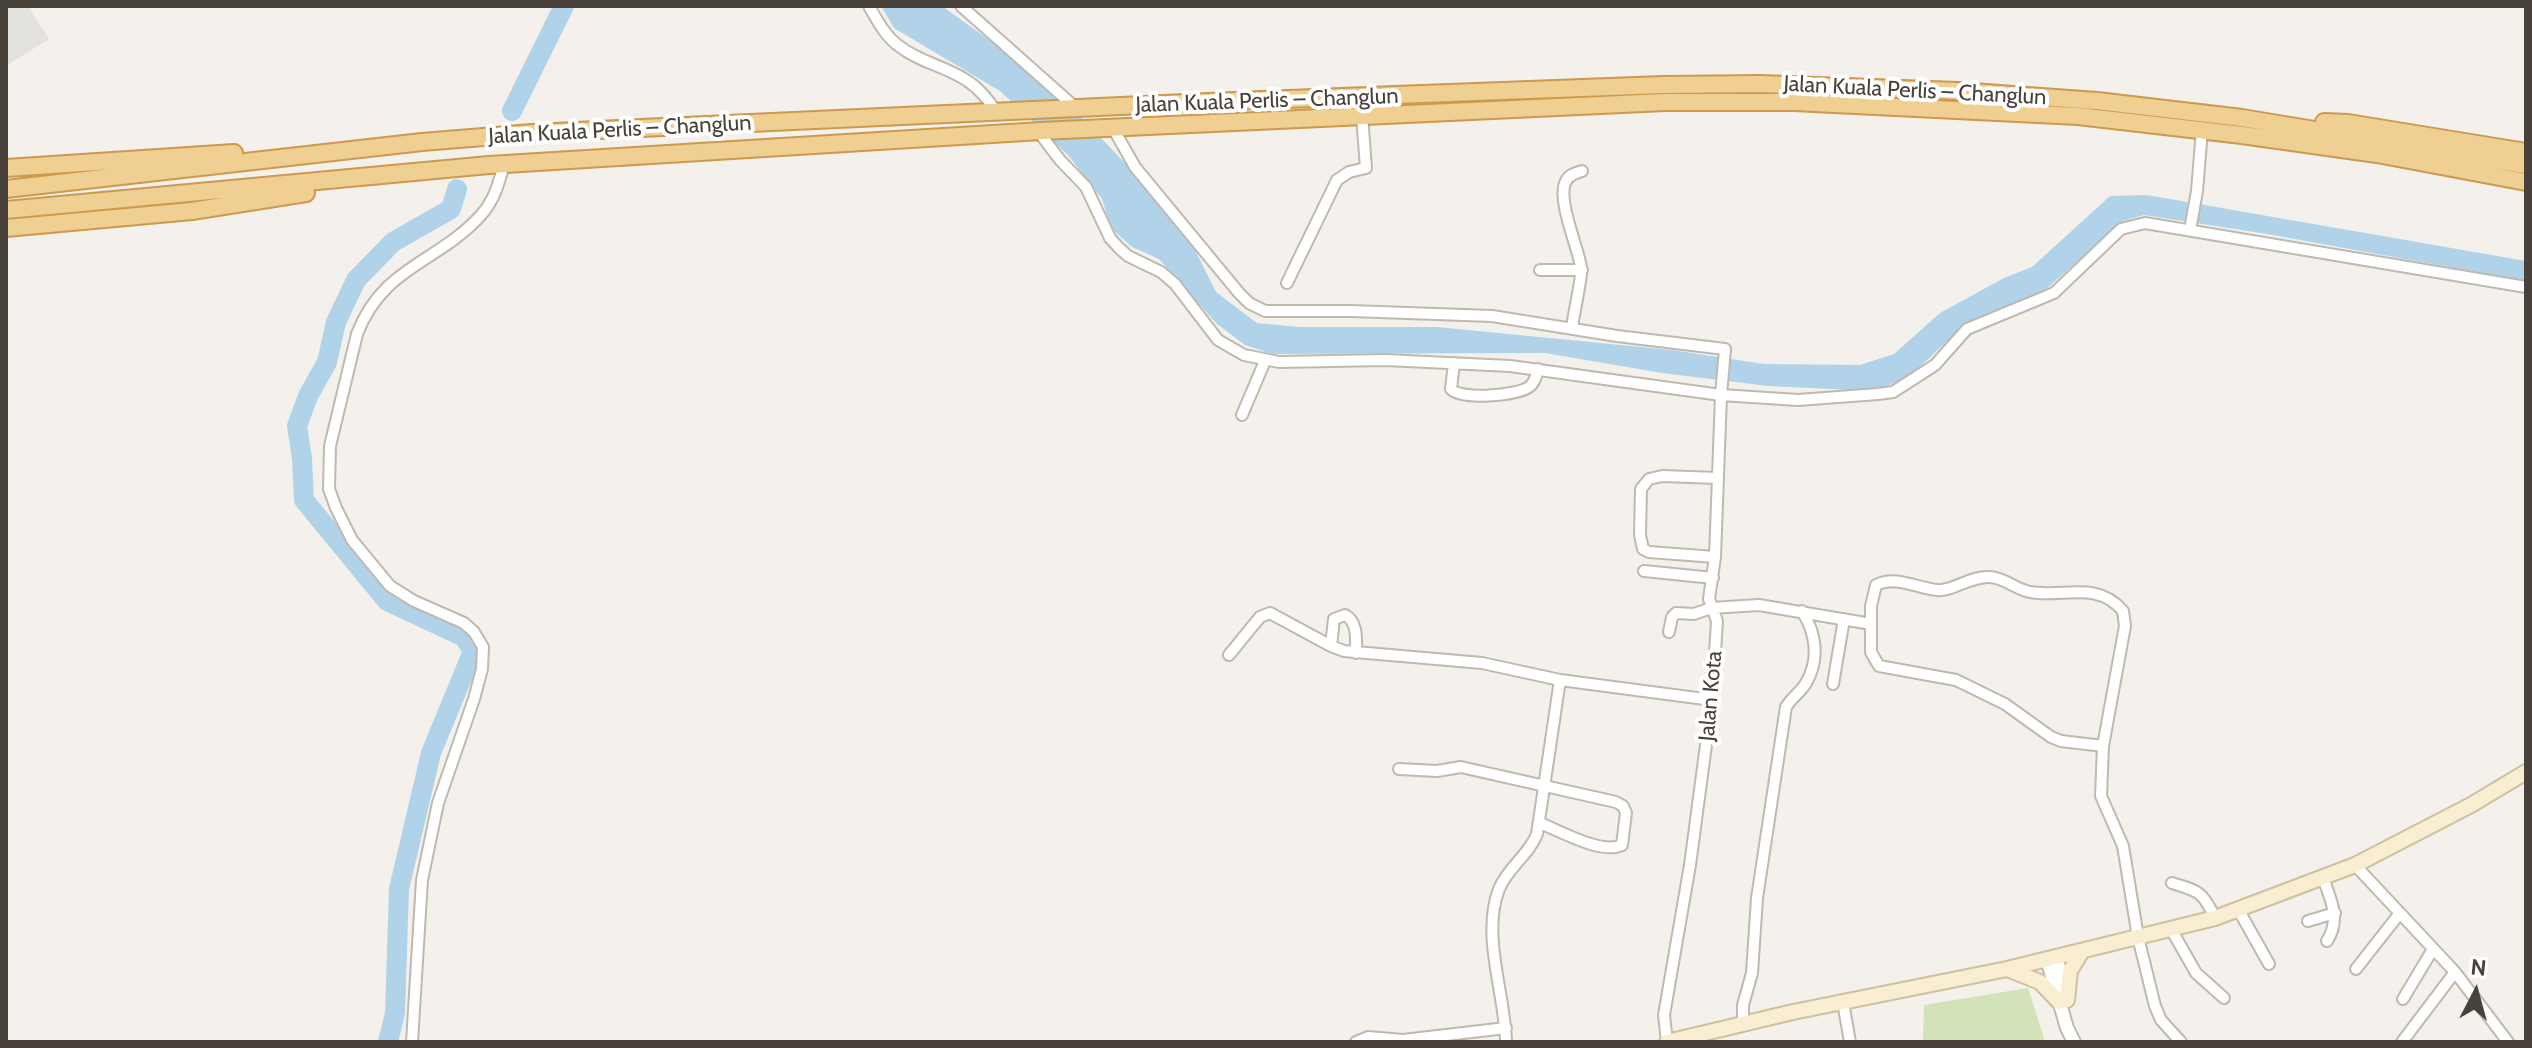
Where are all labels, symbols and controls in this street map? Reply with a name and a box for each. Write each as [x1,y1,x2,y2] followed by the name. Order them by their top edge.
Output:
[1783,71,2047,111] street label: Jalan Kuala Perlis – Changlun
[1135,83,1399,119] street label: Jalan Kuala Perlis – Changlun
[488,110,752,150] street label: Jalan Kuala Perlis – Changlun
[1694,650,1728,742] street label: Jalan Kota
[2436,952,2516,1032] north arrow
[2469,953,2488,982] text: N

